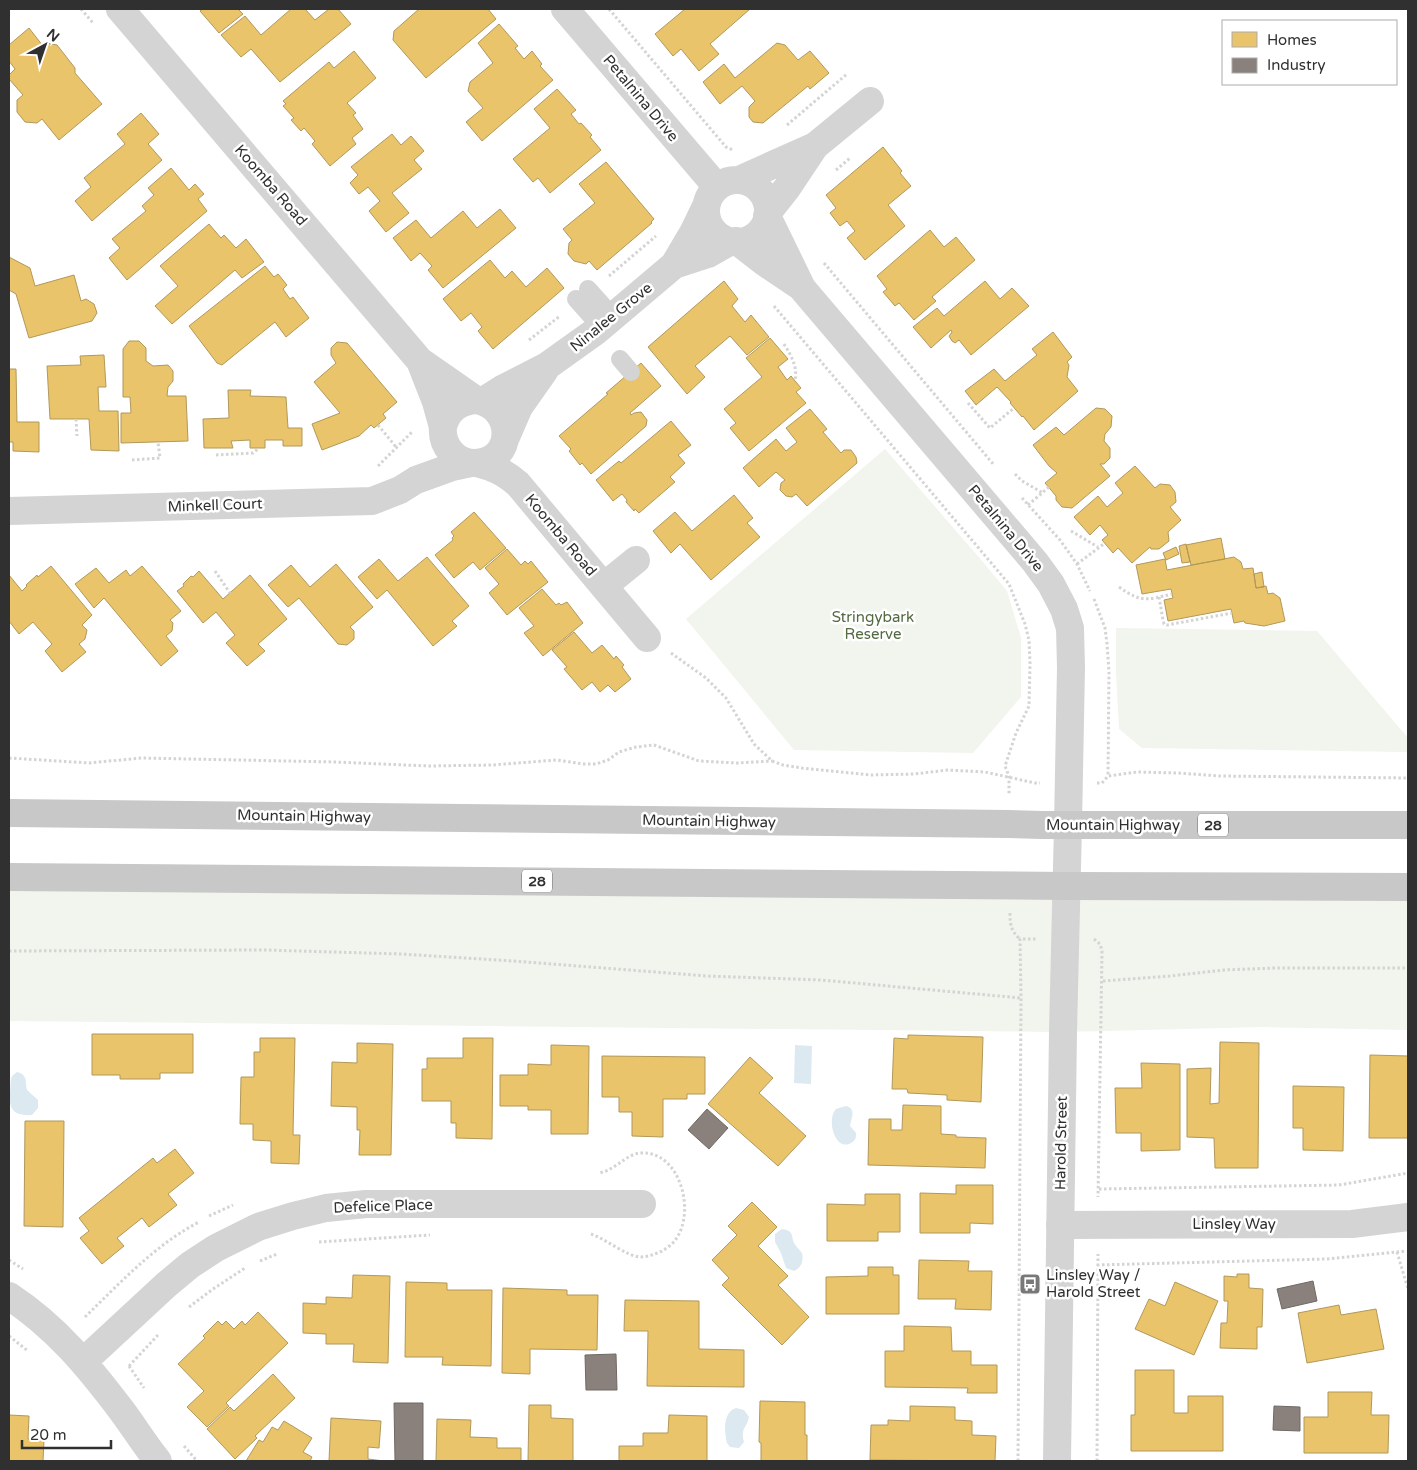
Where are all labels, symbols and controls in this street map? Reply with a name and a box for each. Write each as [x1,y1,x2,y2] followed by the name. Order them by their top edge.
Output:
[20,20,70,70] north arrow
[1222,20,1397,85] legend
[43,25,63,46] text: N
[1267,31,1317,49] text: Homes
[600,51,682,145] street label: Petalnina Drive
[1267,56,1326,74] text: Industry
[231,141,311,229] street label: Koomba Road
[566,279,656,355] street label: Ninalee Grove
[965,481,1047,575] street label: Petalnina Drive
[521,490,601,580] street label: Koomba Road
[167,494,263,516] street label: Minkell Court
[832,608,914,643] park label: Stringybark Reserve
[237,806,371,826] street label: Mountain Highway
[642,811,776,831] street label: Mountain Highway
[1198,814,1228,836] road number: 28
[1046,816,1180,834] street label: Mountain Highway
[522,869,552,892] road number: 28
[1051,1095,1071,1190] street label: Harold Street
[333,1195,433,1217] street label: Defelice Place
[1192,1215,1276,1233] street label: Linsley Way
[1046,1266,1141,1301] place label: Linsley Way / Harold Street
[1018,1272,1042,1296] bus stop icon: Linsley Way / Harold Street
[22,1418,111,1450] scale bar
[30,1426,67,1444] text: 20 m

